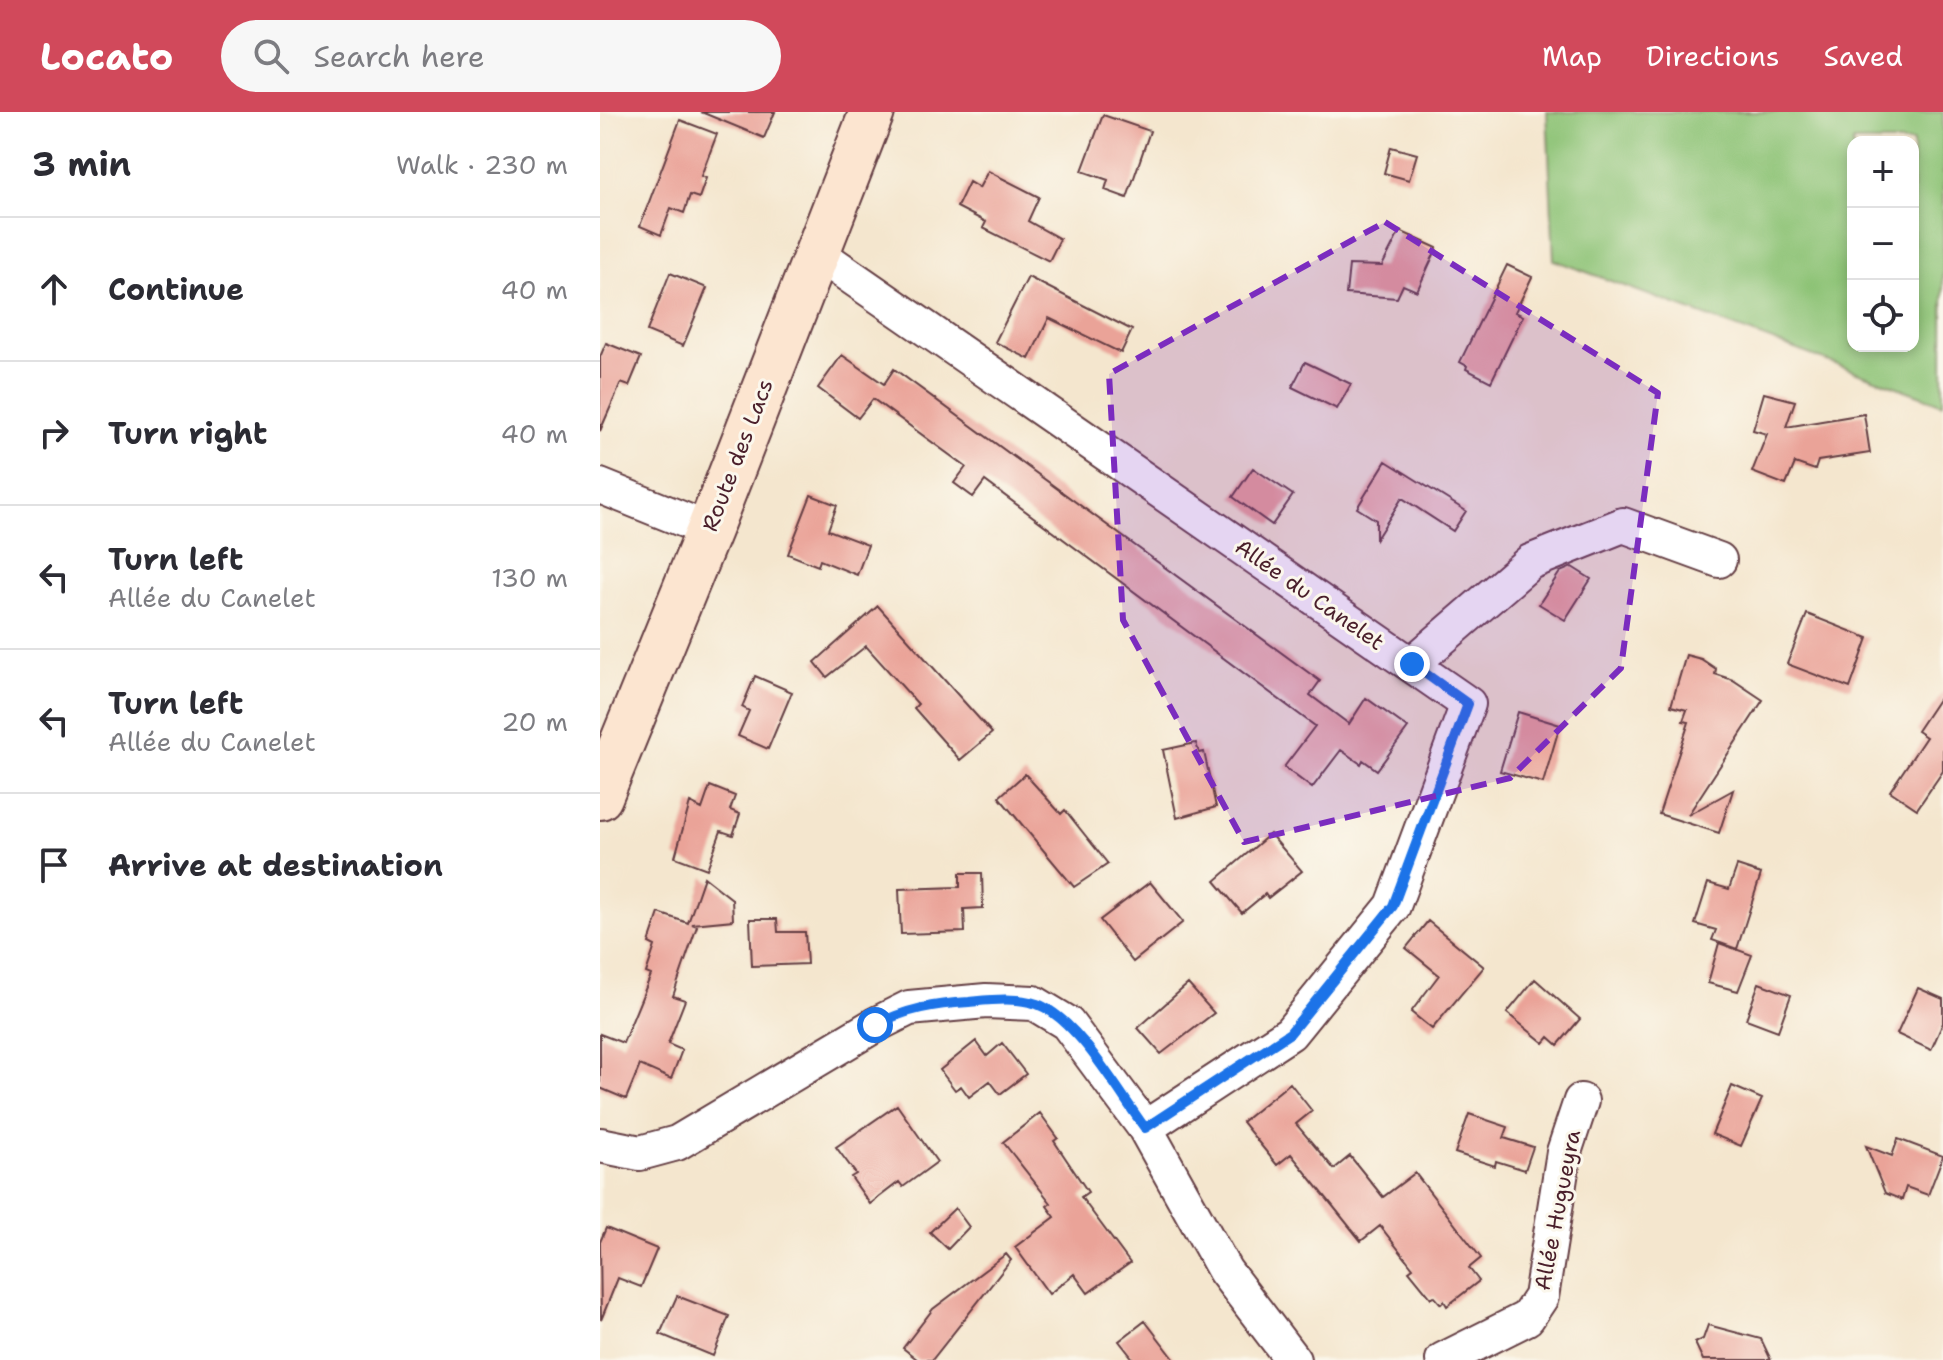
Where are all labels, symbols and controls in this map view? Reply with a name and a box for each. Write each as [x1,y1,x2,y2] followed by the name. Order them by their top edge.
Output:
[221,20,781,92] search box
[40,31,173,82] text: Locato
[249,34,293,78] icon: search
[313,36,485,77] text: Search here
[1542,37,1602,75] text: Map
[1646,37,1780,75] text: Directions
[1824,37,1903,75] text: Saved
[1847,136,1919,352] map controls
[1847,136,1919,208] button: +
[32,141,131,187] text: 3 min
[396,147,568,182] text: Walk · 230 m
[1847,208,1919,280] button: −
[32,267,76,311] icon: ahead
[108,269,244,310] text: Continue
[501,272,568,307] text: 40 m
[1847,280,1919,352] button: locate
[695,375,780,535] street label: Route des Lacs
[32,411,76,455] icon: right
[108,413,267,454] text: Turn right
[501,416,568,451] text: 40 m
[1229,532,1390,657] street label: Allée du Canelet
[108,539,243,580] text: Turn left
[32,555,76,599] icon: left
[491,560,568,595] text: 130 m
[108,580,316,615] text: Allée du Canelet
[1394,646,1430,682] route end
[108,683,243,724] text: Turn left
[32,699,76,743] icon: left
[501,704,568,739] text: 20 m
[108,724,316,759] text: Allée du Canelet
[32,843,76,887] icon: arrive
[108,845,443,886] text: Arrive at destination
[857,1007,893,1043] route start
[1528,1127,1587,1293] street label: Allée Hugueyra

